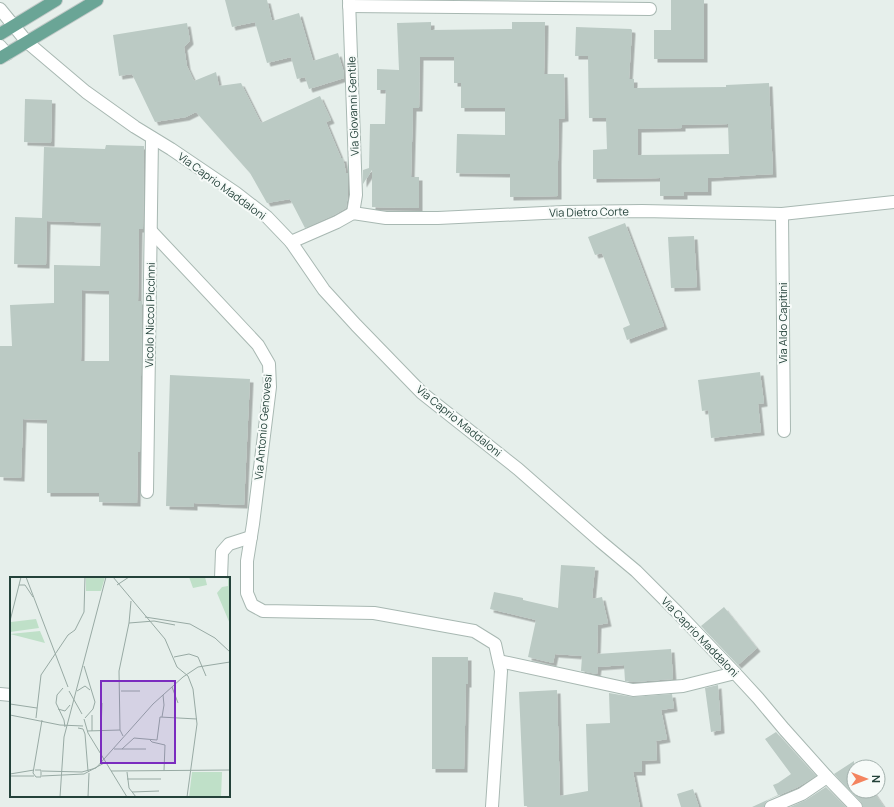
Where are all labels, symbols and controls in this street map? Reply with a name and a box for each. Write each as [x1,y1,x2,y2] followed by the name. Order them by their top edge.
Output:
[343,55,362,156] street label: Via Giovanni Gentile
[175,148,269,223] street label: Via Caprio Maddaloni
[549,203,629,220] street label: Via Dietro Corte
[141,262,158,368] street label: Vicolo Niccol Piccinni
[775,282,790,364] street label: Via Aldo Capitini
[250,373,275,481] street label: Via Antonio Genovesi
[414,382,505,460] street label: Via Caprio Maddaloni
[10,577,230,797] inset map
[658,593,742,680] street label: Via Caprio Maddaloni
[846,759,886,799] north arrow
[869,775,884,783] text: N

